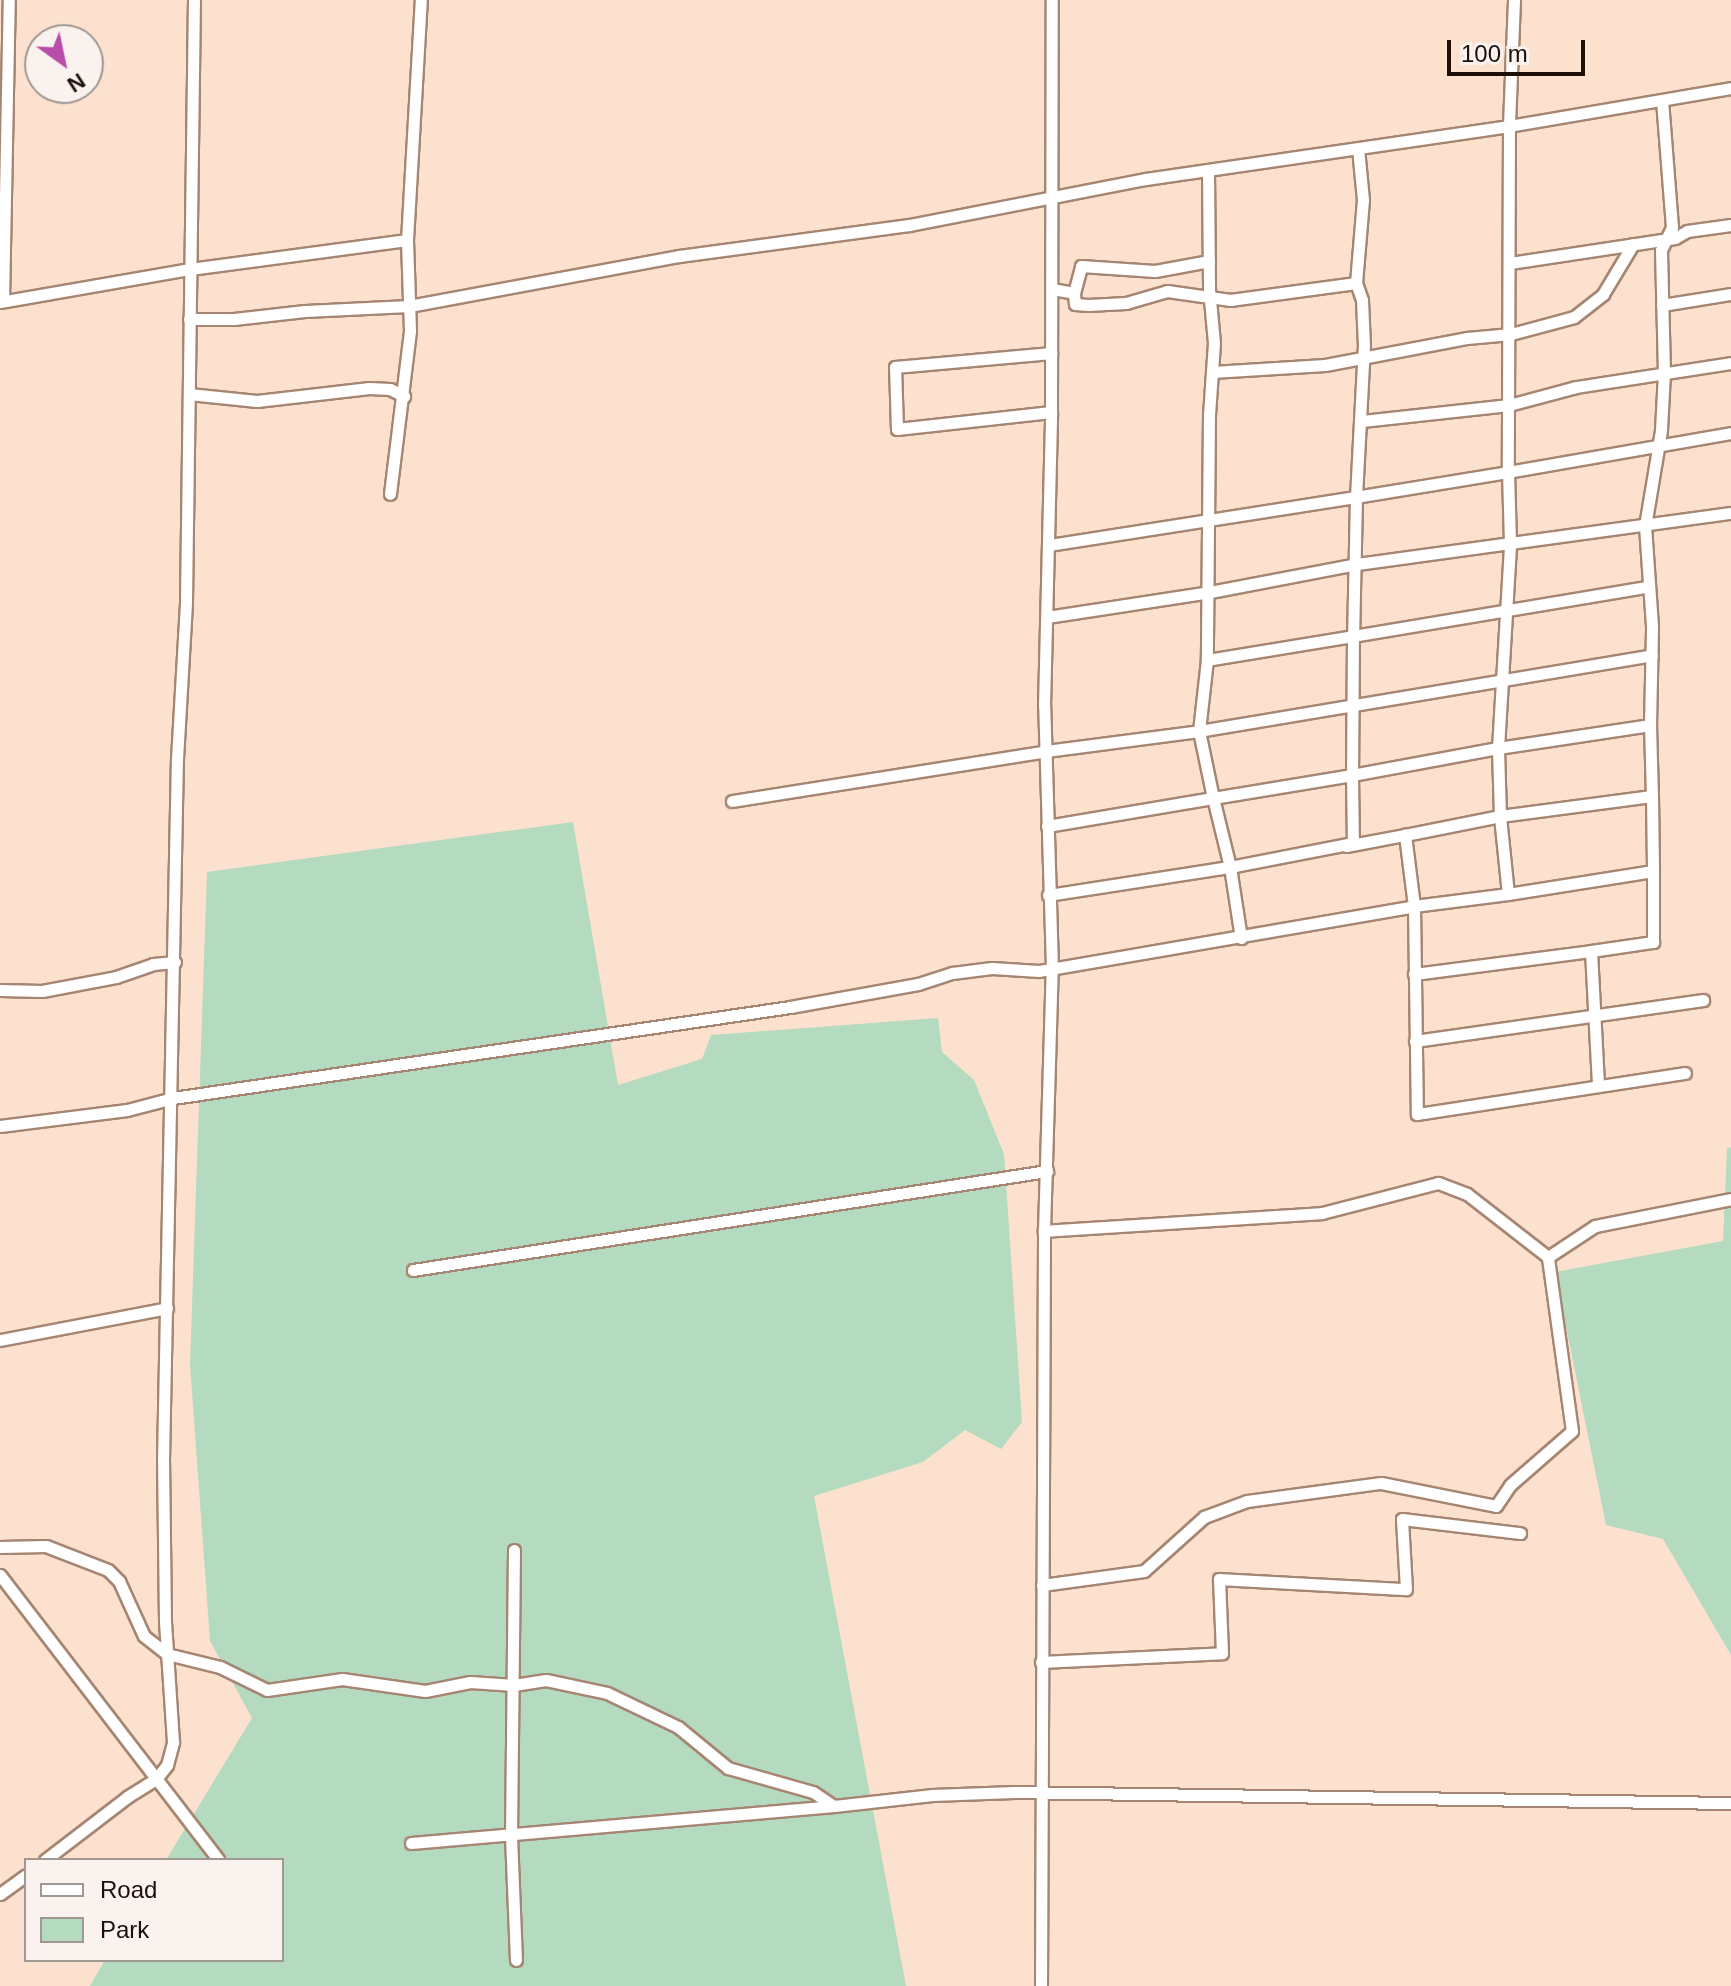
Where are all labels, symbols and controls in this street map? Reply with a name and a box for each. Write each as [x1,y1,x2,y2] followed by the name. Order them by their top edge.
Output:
[24,24,104,104] north arrow
[1451,24,1589,74] scale bar
[1461,40,1528,67] text: 100 m
[63,68,90,98] text: N
[24,1858,284,1962] legend
[100,1876,157,1903] text: Road
[100,1916,149,1943] text: Park

